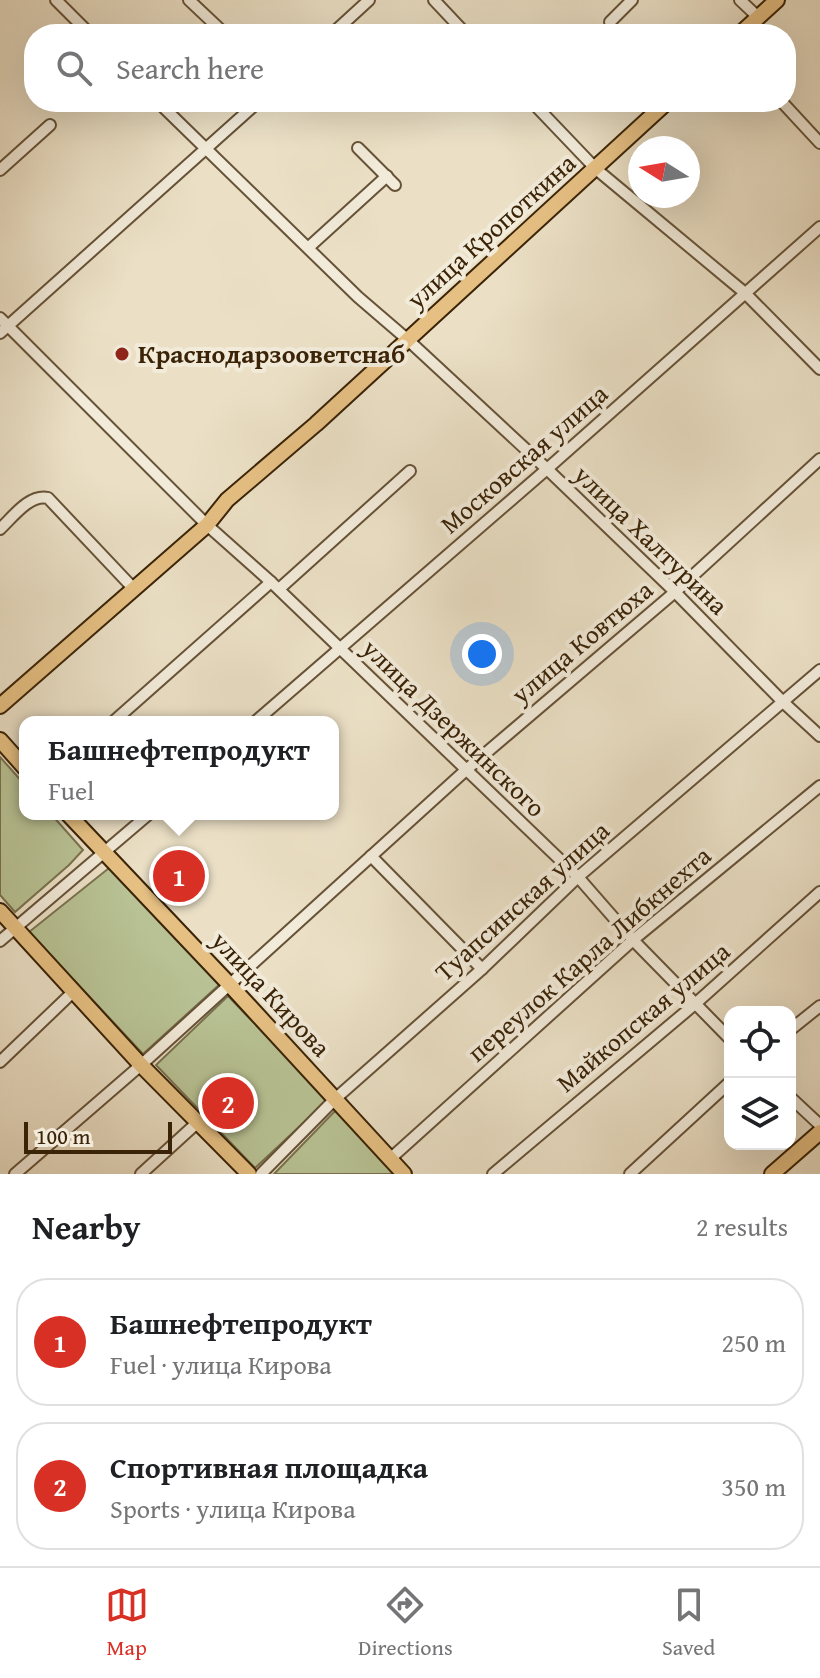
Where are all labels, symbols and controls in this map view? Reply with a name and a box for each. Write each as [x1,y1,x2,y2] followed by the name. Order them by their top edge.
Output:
[24,24,796,112] search box
[52,46,96,90] icon: search
[116,46,264,90] text: Search here
[628,136,700,208] north arrow
[397,143,585,318] street label: улица Кропоткина
[138,334,405,373] place label: Краснодарзооветснаб
[113,345,131,363] marker: Краснодарзооветснаб
[431,374,617,543] street label: Московская улица
[565,455,738,624] street label: улица Халтурина
[501,570,662,713] street label: улица Ковтюха
[353,629,555,826] street label: улица Дзержинского
[462,634,502,674] your location
[19,716,339,820] popup
[48,727,310,771] text: Башнефтепродукт
[48,771,94,810] text: Fuel
[426,811,618,990] street label: Туапсинская улица
[458,836,720,1071] street label: переулок Карла Либкнехта
[153,846,205,906] pin: 1
[202,921,341,1066] street label: улица Кирова
[547,932,739,1101] street label: Майкопская улица
[724,1006,796,1150] map controls
[724,1006,796,1078] button: locate
[202,1073,254,1133] pin: 2
[724,1078,796,1150] button: layers
[24,1118,172,1154] scale bar
[36,1120,91,1152] text: 100 m
[32,1202,141,1251] text: Nearby
[696,1207,788,1246] text: 2 results
[110,1301,372,1345] text: Башнефтепродукт
[53,1323,67,1362] text: 1
[721,1323,786,1362] text: 250 m
[110,1345,332,1384] text: Fuel · улица Кирова
[110,1445,428,1489] text: Спортивная площадка
[53,1467,67,1506] text: 2
[721,1467,786,1506] text: 350 m
[110,1489,356,1528] text: Sports · улица Кирова
[105,1583,149,1663] tab: Map
[358,1583,453,1663] tab: Directions
[662,1583,715,1663] tab: Saved

